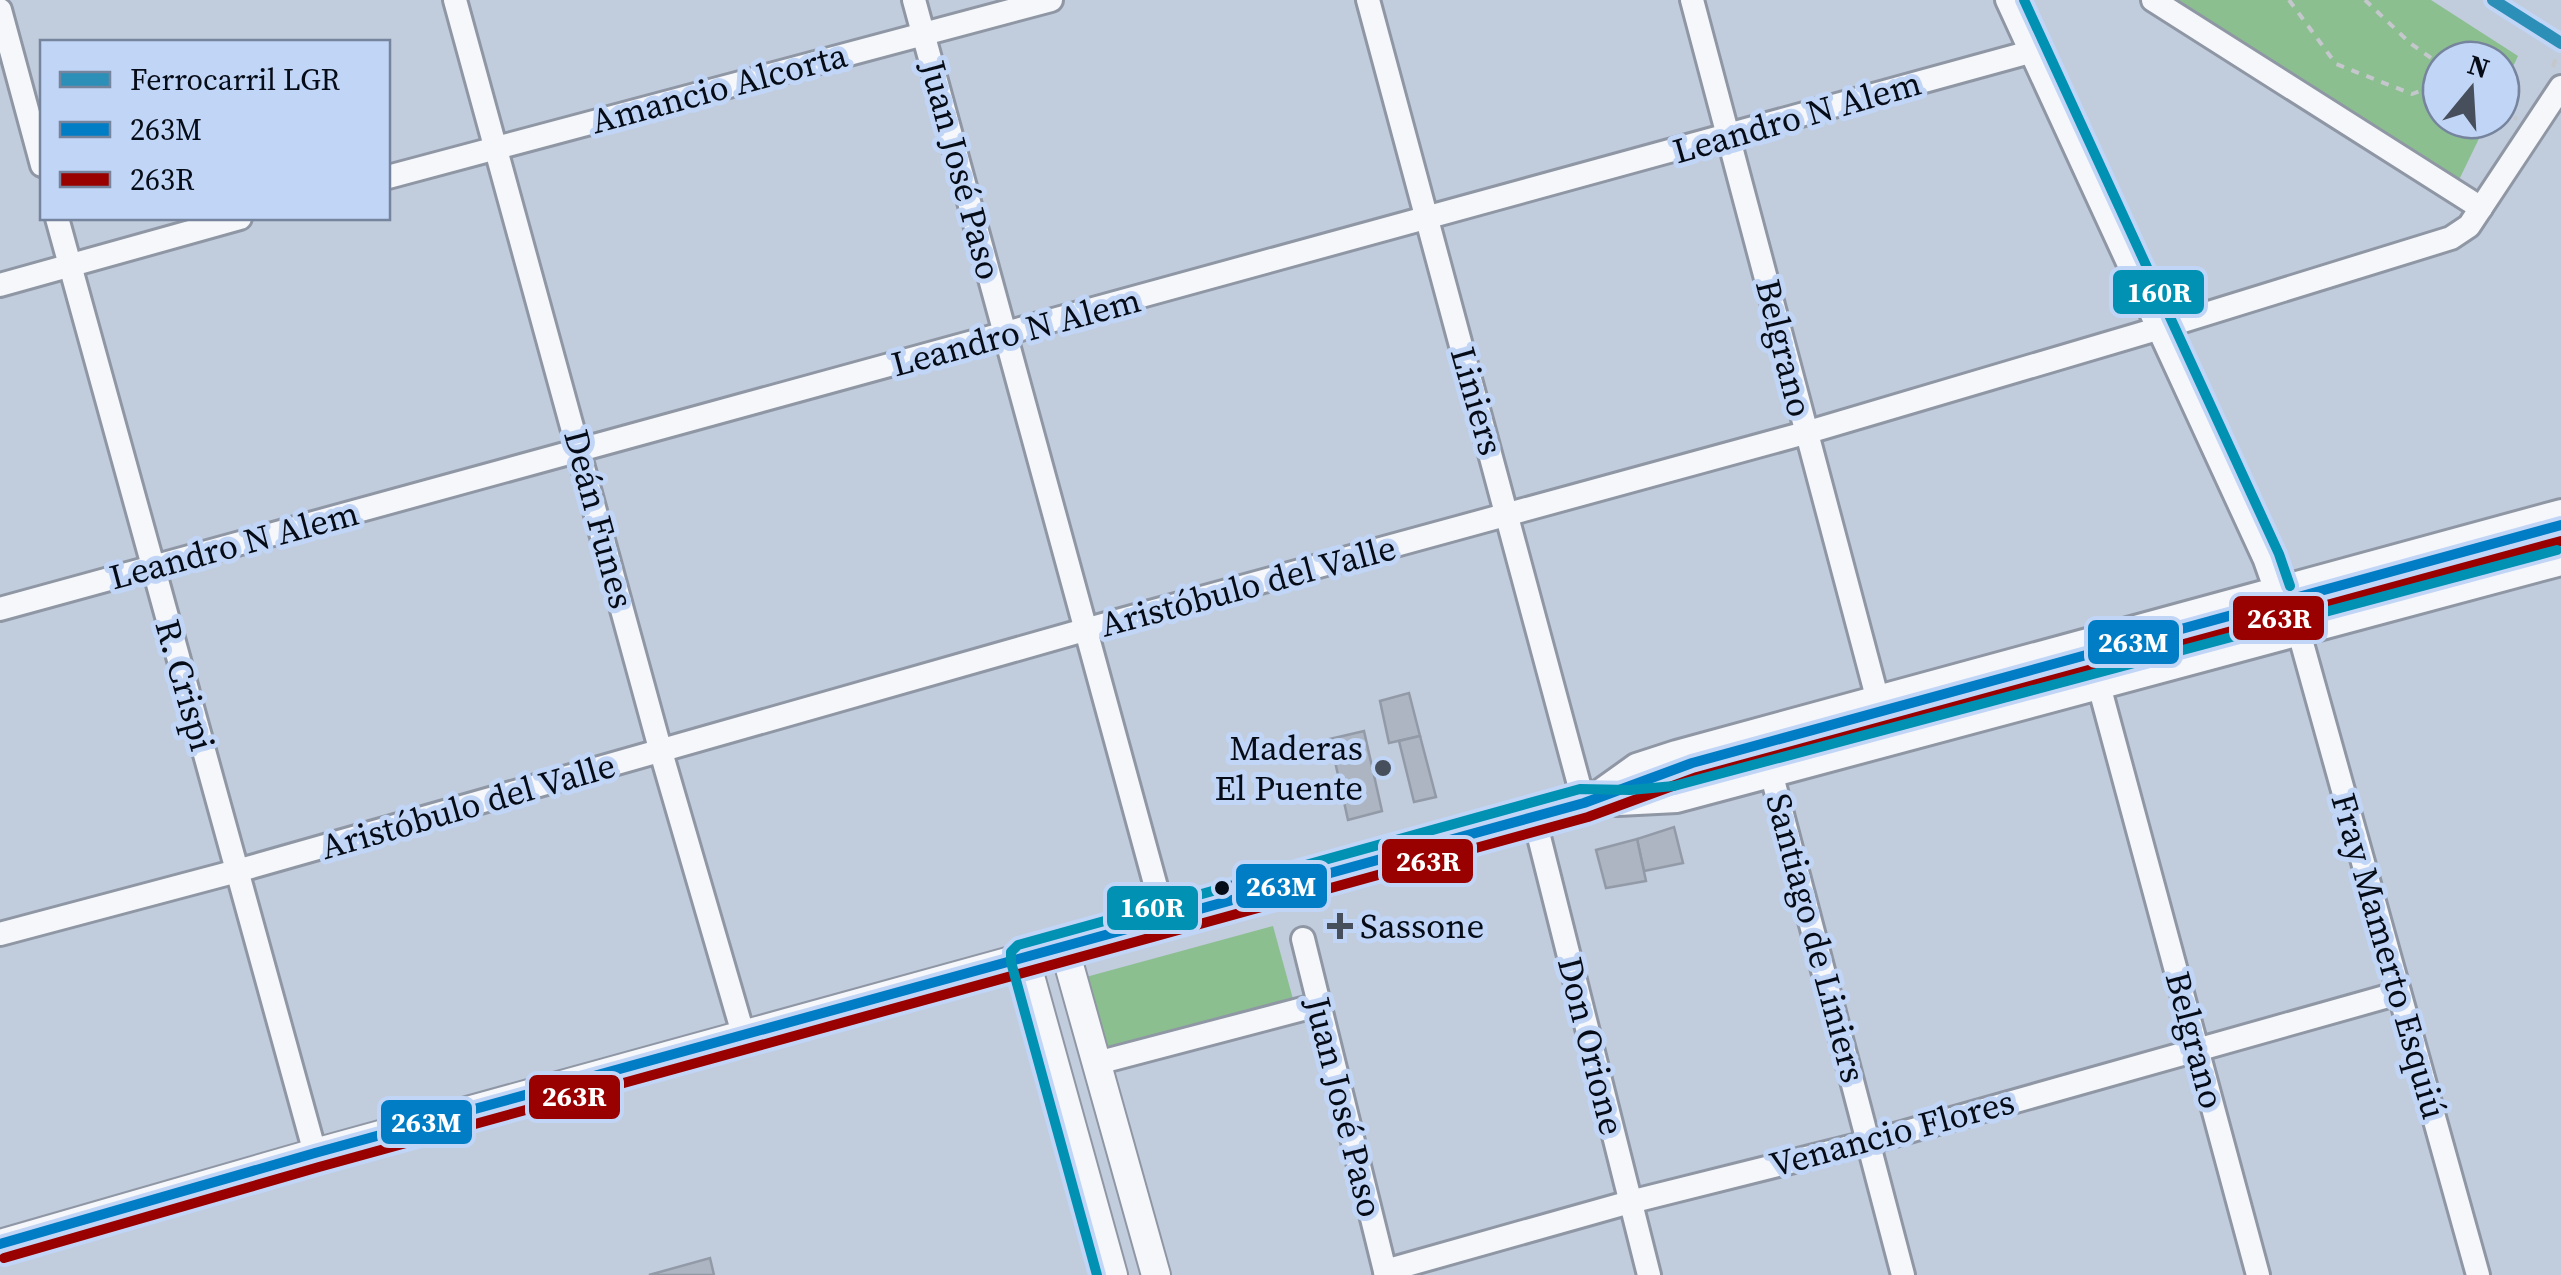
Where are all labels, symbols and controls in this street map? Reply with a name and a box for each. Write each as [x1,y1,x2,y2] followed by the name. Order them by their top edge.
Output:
[586,31,852,145] street label: Amancio Alcorta
[40,40,390,220] legend
[2421,40,2521,140] north arrow
[2463,45,2494,87] text: N
[908,54,1013,285] street label: Juan José Paso
[130,59,340,100] text: Ferrocarril LGR
[1667,59,1927,175] street label: Leandro N Alem
[130,109,202,150] text: 263M
[130,159,195,200] text: 263R
[2111,268,2206,316] line badge: 160R
[2127,273,2192,311] text: 160R
[1744,274,1824,422] street label: Belgrano
[886,276,1146,388] street label: Leandro N Alem
[1439,341,1515,461] street label: Liniers
[552,424,646,614] street label: Deán Funes
[104,489,364,601] street label: Leandro N Alem
[1095,523,1401,649] street label: Aristóbulo del Valle
[2231,594,2326,642] line badge: 263R
[2247,599,2312,637] text: 263R
[143,614,227,756] street label: R. Crispi
[2086,618,2181,666] line badge: 263M
[2098,623,2168,661] text: 263M
[1215,724,1363,812] place label: Maderas El Puente
[315,741,621,871] street label: Aristóbulo del Valle
[1372,757,1394,779] marker: Maderas El Puente
[1754,788,1878,1088] street label: Santiago de Liniers
[2320,788,2458,1124] street label: Fray Mamerto Esquiú
[1380,837,1475,885] line badge: 263R
[1396,842,1461,880] text: 263R
[1234,862,1329,910] line badge: 263M
[1246,867,1316,905] text: 263M
[1212,878,1232,898] unlabelled marker
[1105,884,1200,932] line badge: 160R
[1120,888,1185,926] text: 160R
[1360,902,1484,950] place label: Sassone
[1329,915,1351,937] marker: Sassone
[1546,952,1636,1140] street label: Don Orione
[2154,966,2236,1114] street label: Belgrano
[1293,991,1395,1222] street label: Juan José Paso
[527,1073,622,1121] line badge: 263R
[542,1077,607,1115] text: 263R
[1764,1077,2020,1189] street label: Venancio Flores
[379,1098,474,1146] line badge: 263M
[391,1103,461,1141] text: 263M

